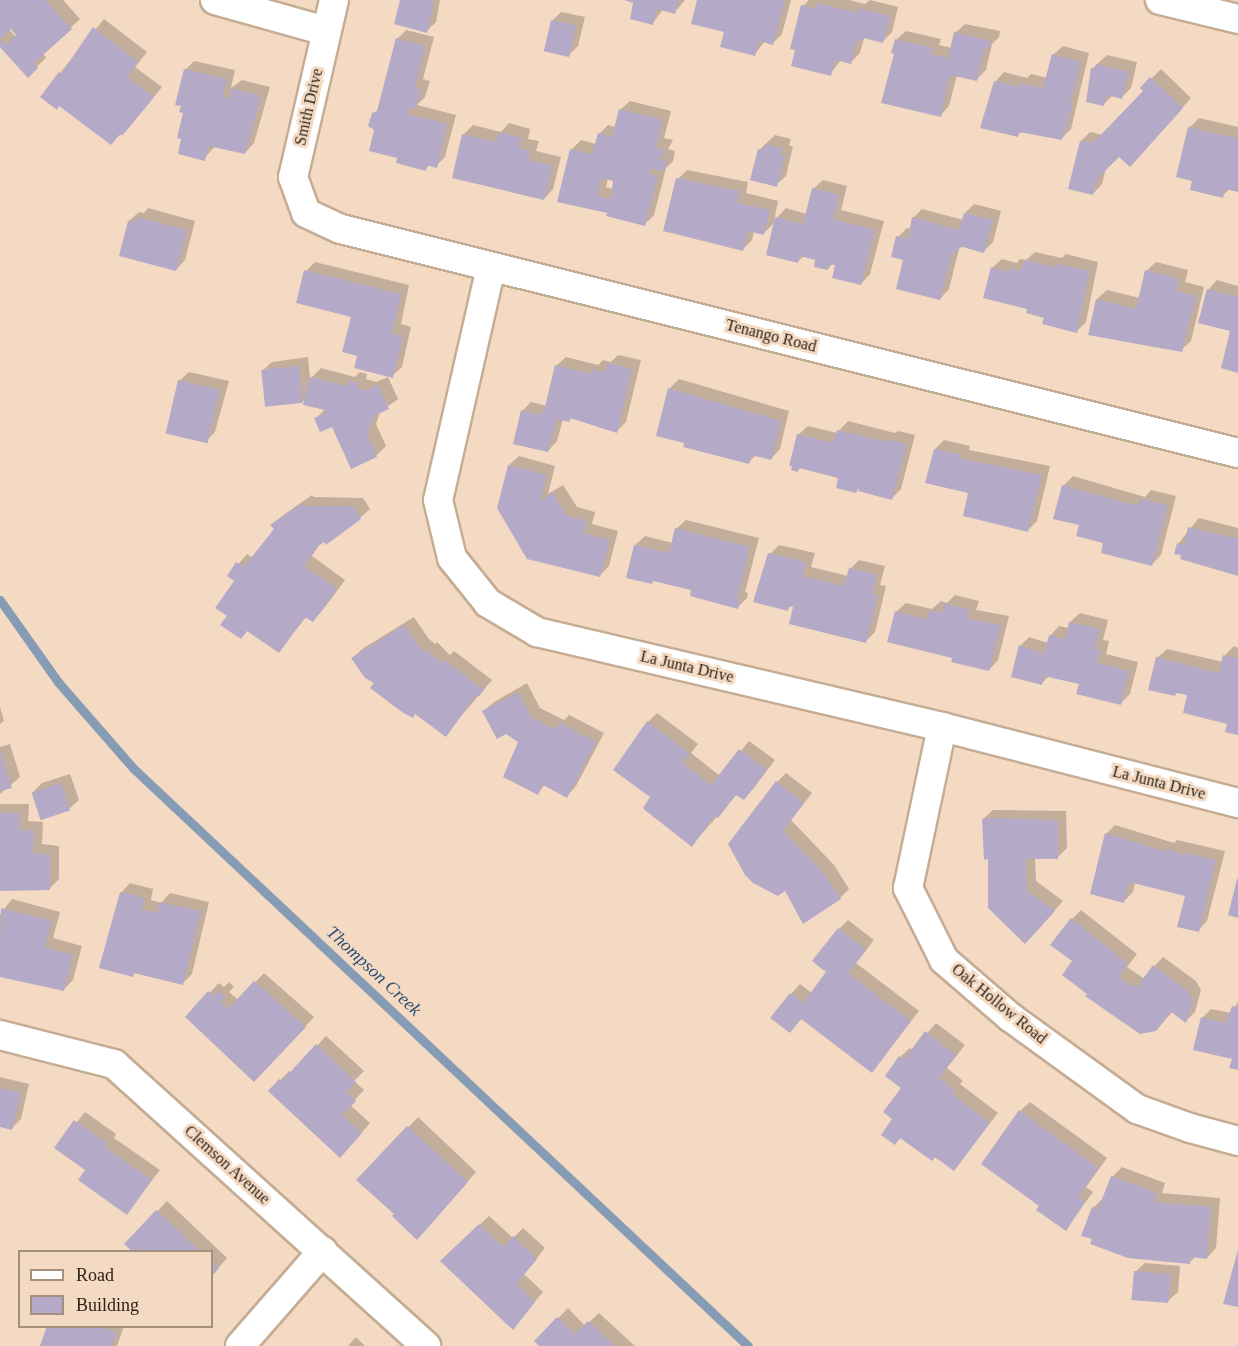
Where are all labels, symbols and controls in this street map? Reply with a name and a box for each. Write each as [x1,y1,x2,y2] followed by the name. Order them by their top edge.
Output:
[291,67,327,147] street label: Smith Drive
[724,315,818,357] street label: Tenango Road
[639,647,735,687] street label: La Junta Drive
[1111,762,1207,804] street label: La Junta Drive
[322,922,426,1020] water label: Thompson Creek
[948,960,1050,1048] street label: Oak Hollow Road
[180,1121,274,1209] street label: Clemson Avenue
[18,1250,213,1328] legend
[76,1265,114,1285] text: Road
[76,1295,139,1315] text: Building

